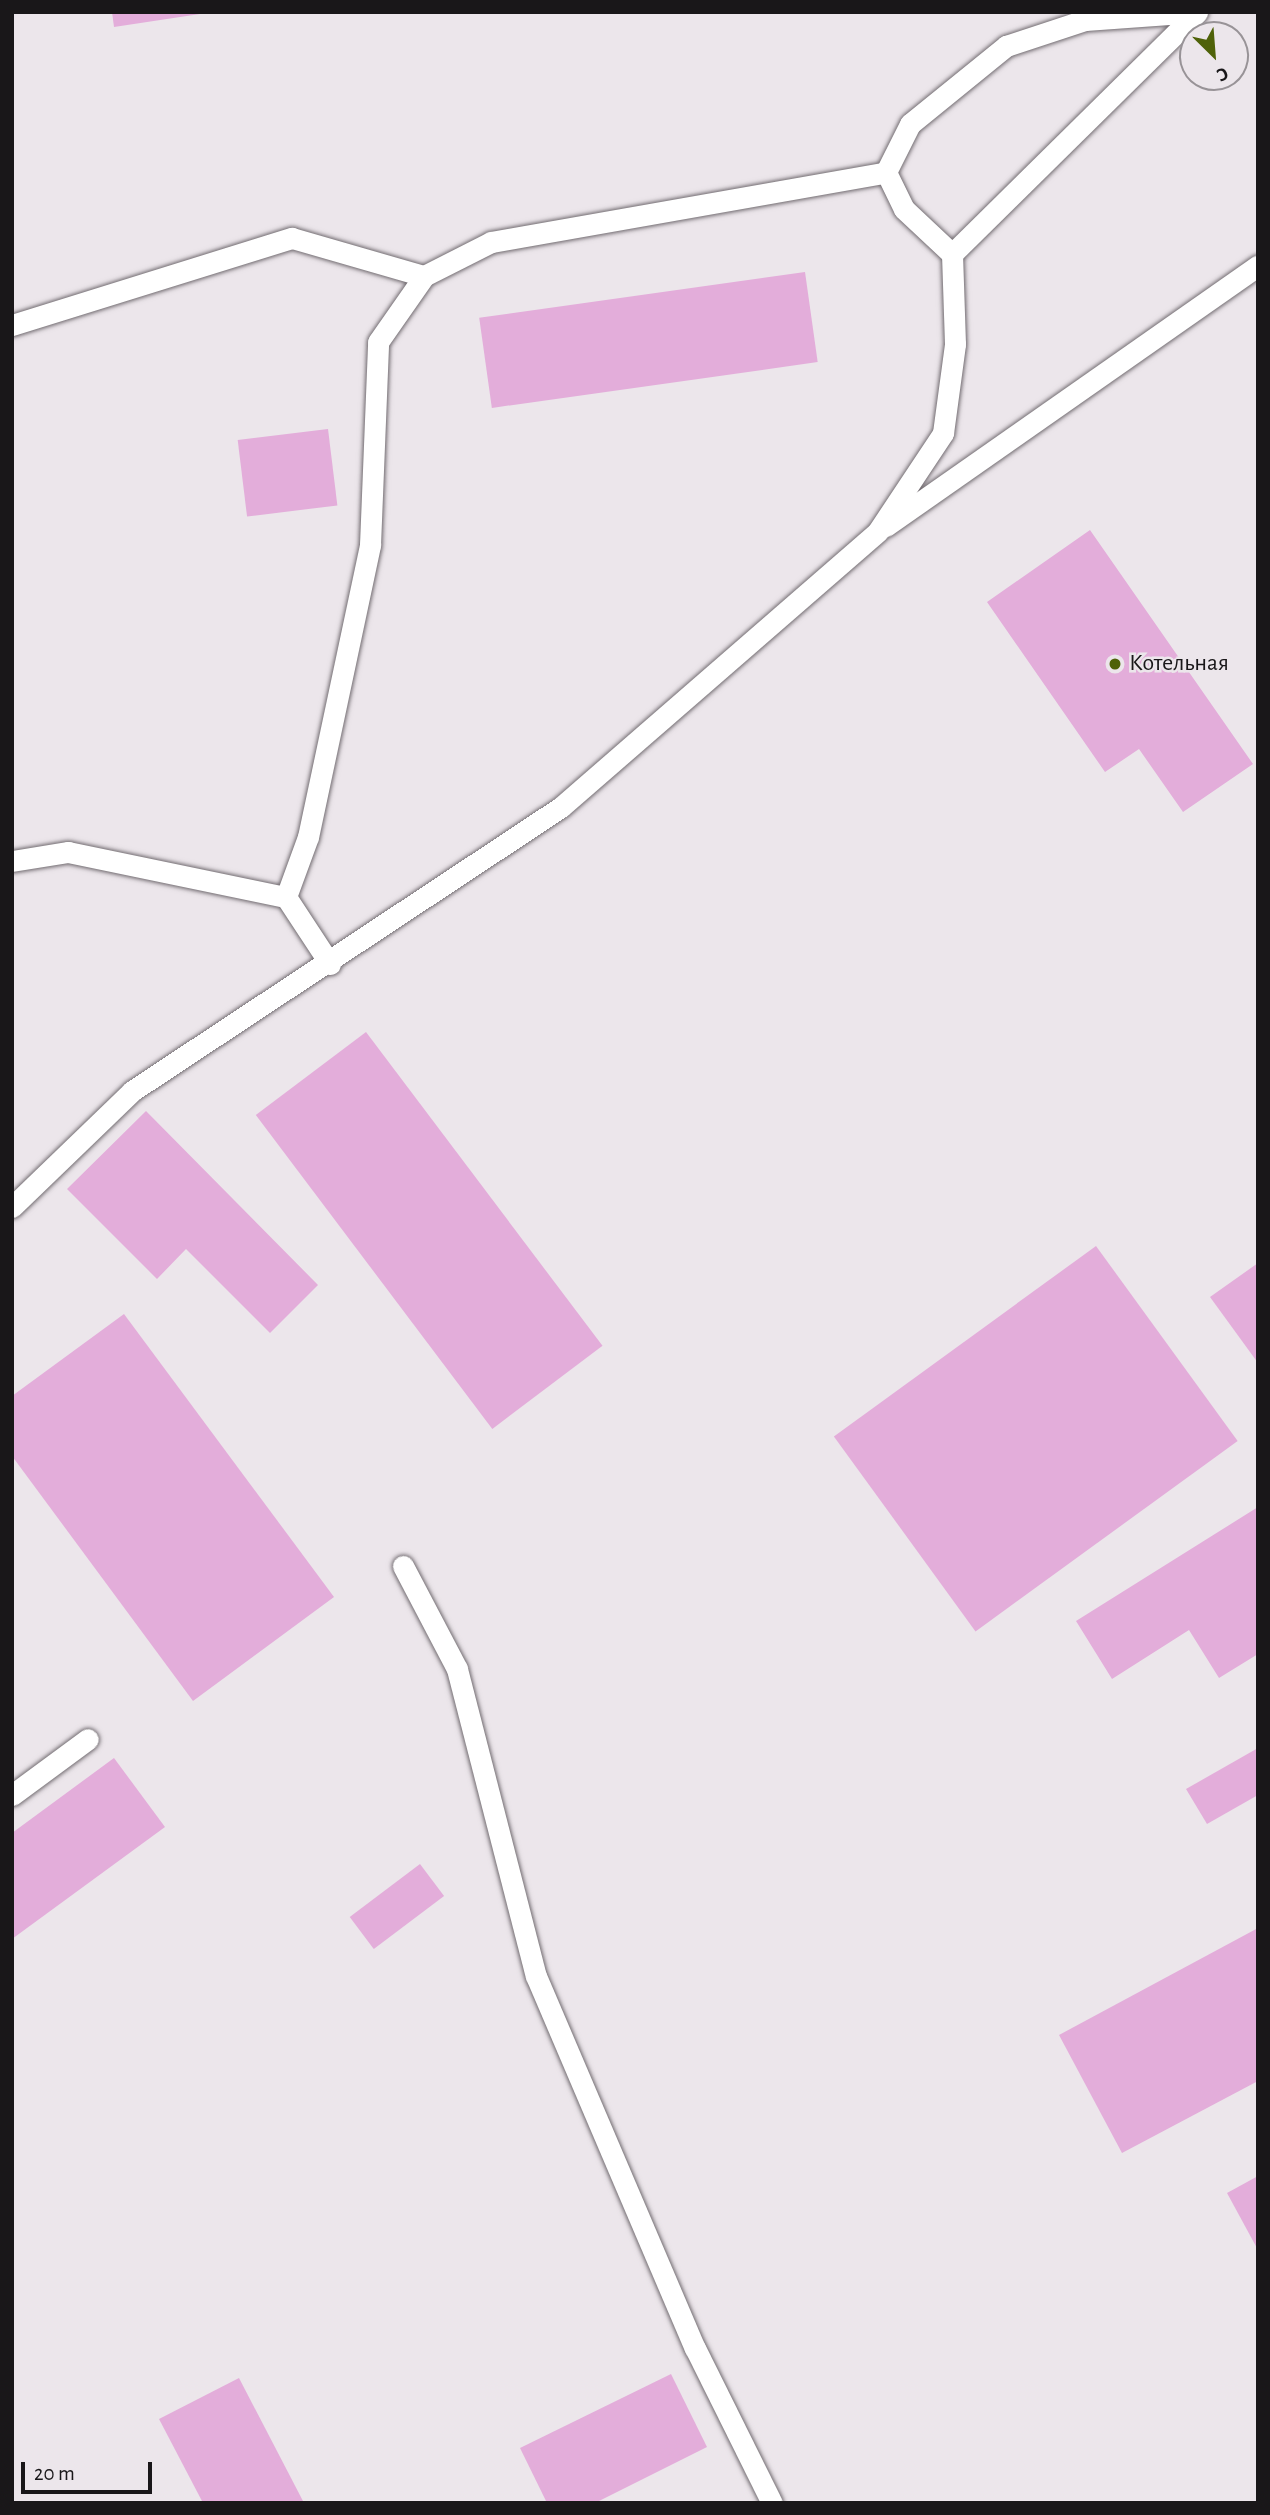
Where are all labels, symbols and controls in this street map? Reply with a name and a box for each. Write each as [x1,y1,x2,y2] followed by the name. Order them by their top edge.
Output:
[1179,21,1249,91] north arrow
[1213,63,1231,85] text: С
[1129,650,1229,678] place label: Котельная
[1107,656,1123,672] marker: Котельная
[24,2448,156,2492] scale bar
[34,2463,75,2484] text: 20 m

